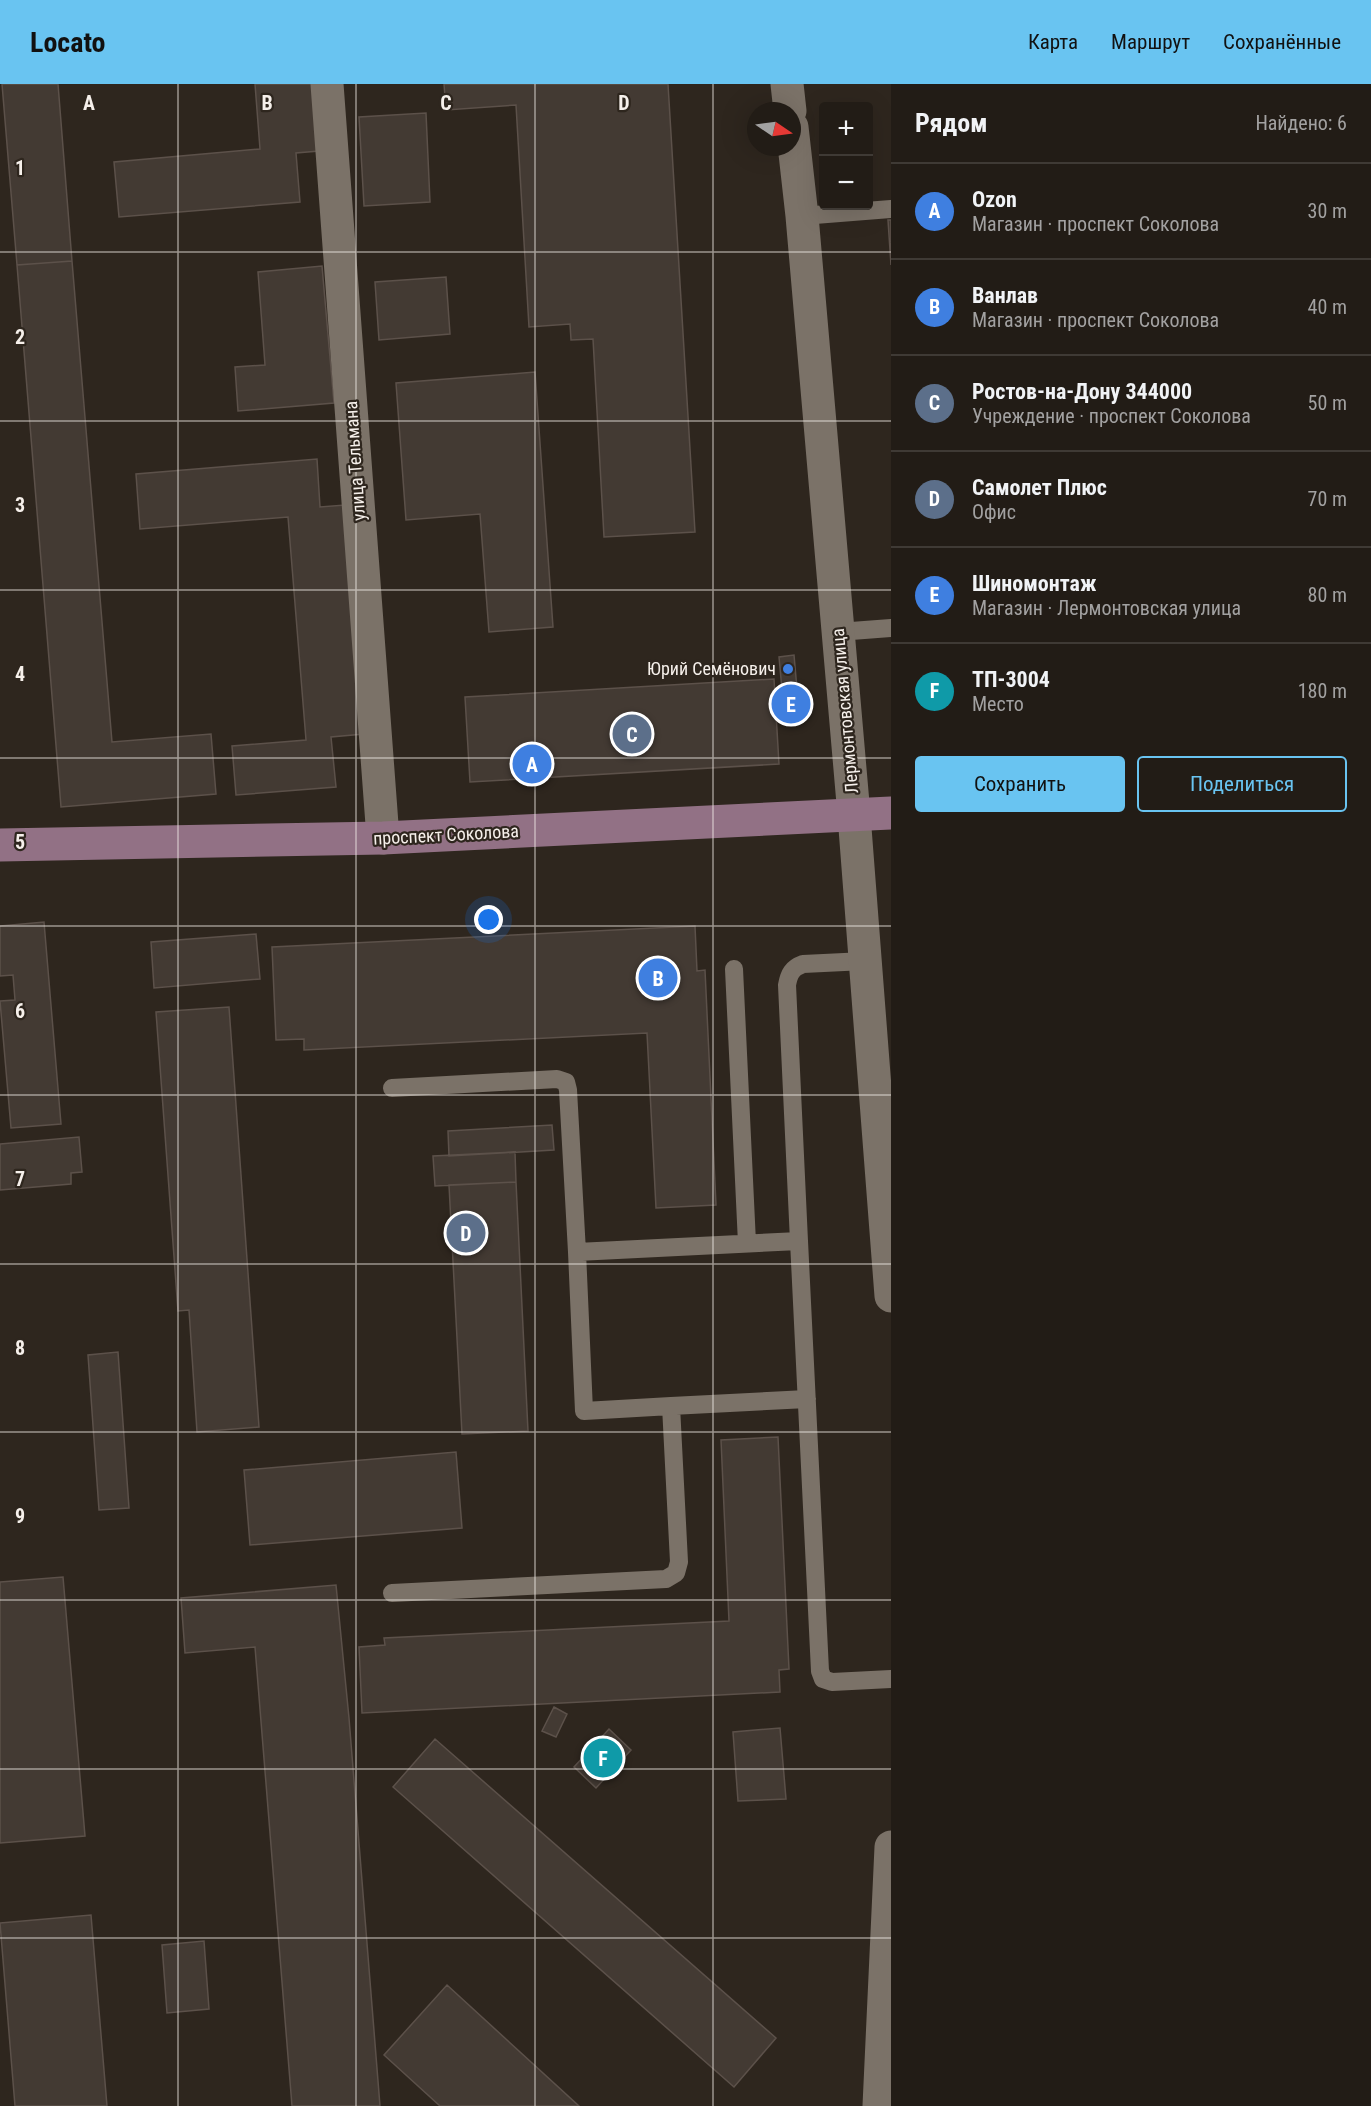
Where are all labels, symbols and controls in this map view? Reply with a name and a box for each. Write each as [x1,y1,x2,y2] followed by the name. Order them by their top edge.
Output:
[30,26,106,59] text: Locato
[1028,30,1078,54] text: Карта
[1111,30,1190,54] text: Маршрут
[1223,30,1341,54] text: Сохранённые
[83,91,95,115] text: A
[261,91,273,115] text: B
[440,91,452,115] text: C
[618,91,630,115] text: D
[747,102,801,156] north arrow
[819,102,873,210] map controls
[819,102,873,156] button: +
[915,108,987,138] text: Рядом
[1255,111,1347,135] text: Найдено: 6
[15,156,25,180] text: 1
[819,156,873,210] button: −
[972,187,1017,212] text: Ozon
[929,199,940,223] text: A
[1308,199,1347,223] text: 30 m
[972,212,1219,236] text: Магазин · проспект Соколова
[972,283,1038,308] text: Ванлав
[929,295,940,319] text: B
[1308,295,1347,319] text: 40 m
[972,308,1219,332] text: Магазин · проспект Соколова
[15,325,25,349] text: 2
[972,379,1192,404] text: Ростов-на-Дону 344000
[929,391,940,415] text: C
[1308,391,1347,415] text: 50 m
[340,400,369,522] street label: улица Тельмана
[972,404,1251,428] text: Учреждение · проспект Соколова
[972,475,1107,500] text: Самолет Плюс
[929,487,940,511] text: D
[1308,487,1347,511] text: 70 m
[15,493,25,517] text: 3
[972,500,1016,524] text: Офис
[972,571,1096,596] text: Шиномонтаж
[930,583,939,607] text: E
[1308,583,1347,607] text: 80 m
[972,596,1241,620] text: Магазин · Лермонтовская улица
[827,628,862,794] street label: Лермонтовская улица
[647,658,776,679] place label: Юрий Семёнович
[15,662,25,686] text: 4
[781,662,795,676] marker: Юрий Семёнович
[972,667,1050,692] text: ТП-3004
[930,679,939,703] text: F
[1298,679,1347,703] text: 180 m
[772,682,810,726] pin: E
[972,692,1024,716] text: Место
[612,712,652,756] pin: C
[512,742,552,786] pin: A
[915,756,1125,812] button: Сохранить
[1137,756,1347,812] button: Поделиться
[373,820,519,849] street label: проспект Соколова
[15,830,25,854] text: 5
[474,905,503,934] your location
[638,956,678,1000] pin: B
[15,999,25,1023] text: 6
[15,1167,25,1191] text: 7
[446,1210,486,1256] pin: D
[15,1336,25,1360] text: 8
[15,1504,25,1528] text: 9
[584,1736,622,1780] pin: F

